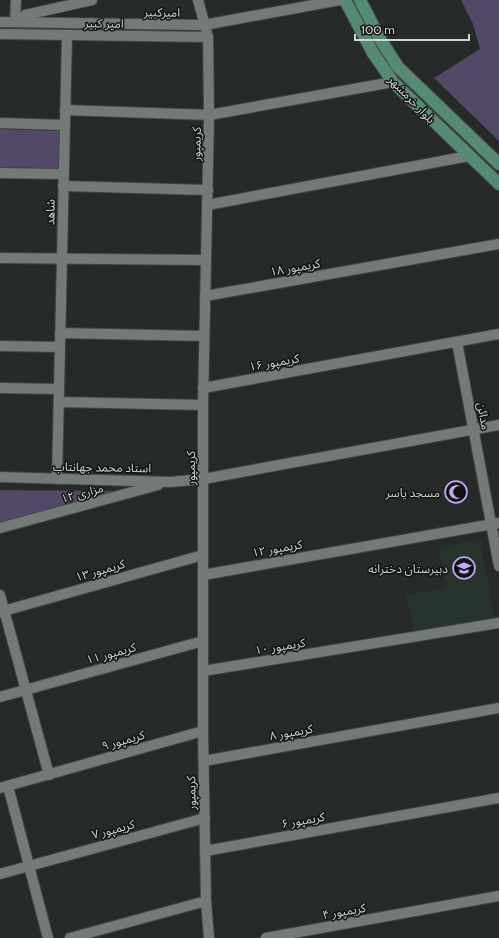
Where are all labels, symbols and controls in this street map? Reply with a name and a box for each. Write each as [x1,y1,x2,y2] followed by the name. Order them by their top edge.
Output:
[143,4,180,20] street label: امیرکبیر
[83,15,124,31] street label: امیر کبیر
[355,16,469,42] scale bar
[361,22,395,37] text: 100 m
[385,71,439,126] street label: بلوار خرمشهر
[188,126,205,162] street label: کریمپور
[42,199,58,225] street label: شاهد
[269,255,323,280] street label: کریمپور ۱۸
[248,350,302,375] street label: کریمپور ۱۶
[474,401,494,431] street label: مدائن
[183,450,199,486] street label: کریمپور
[53,459,151,476] street label: استاد محمد جهانتاب
[443,479,469,505] mosque icon: مسجد یاسر
[59,480,105,506] street label: مزاری ۱۲
[385,485,440,500] place label: مسجد یاسر
[251,536,305,561] street label: کریمپور ۱۲
[73,555,128,585] street label: کریمپور ۱۳
[451,555,477,581] school or university icon: دبیرستان دخترانه
[368,561,448,576] place label: دبیرستان دخترانه
[254,634,307,658] street label: کریمپور ۱۰
[85,639,139,668] street label: کریمپور ۱۱
[268,721,315,744] street label: کریمپور ۸
[100,726,148,754] street label: کریمپور ۹
[183,775,200,811] street label: کریمپور
[280,809,327,832] street label: کریمپور ۶
[90,816,137,843] street label: کریمپور ۷
[321,900,368,923] street label: کریمپور ۴

